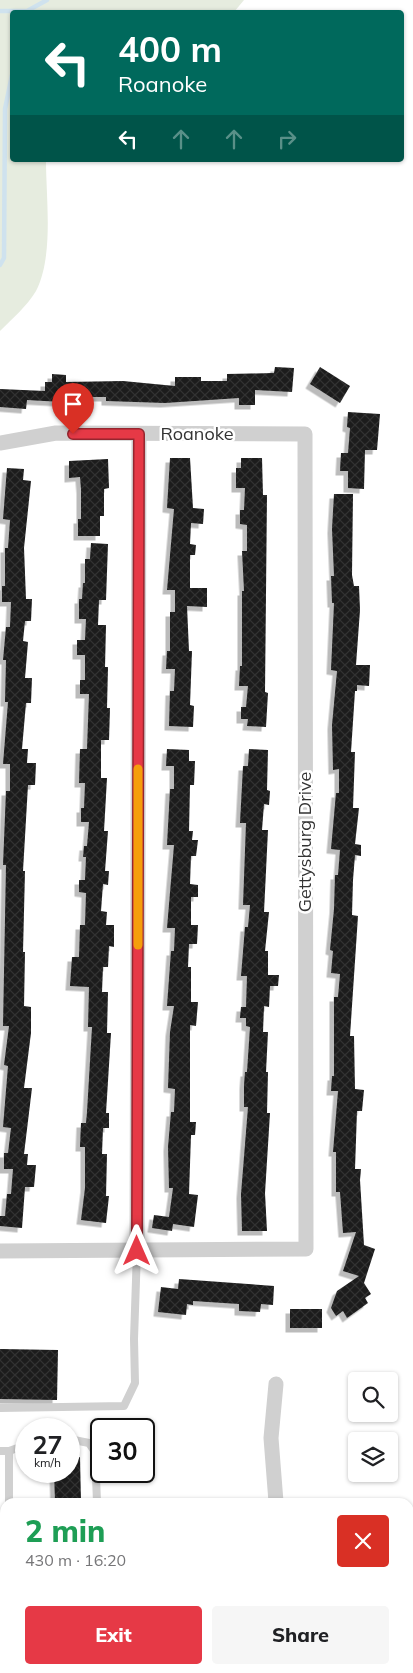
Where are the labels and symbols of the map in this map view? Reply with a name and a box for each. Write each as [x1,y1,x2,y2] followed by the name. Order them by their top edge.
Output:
[52,383,94,434] pin
[161,422,234,445] street label: Roanoke
[293,772,316,912] street label: Gettysburg Drive
[110,1224,162,1276] position arrow
[90,1418,155,1483] speed limit sign: 30

